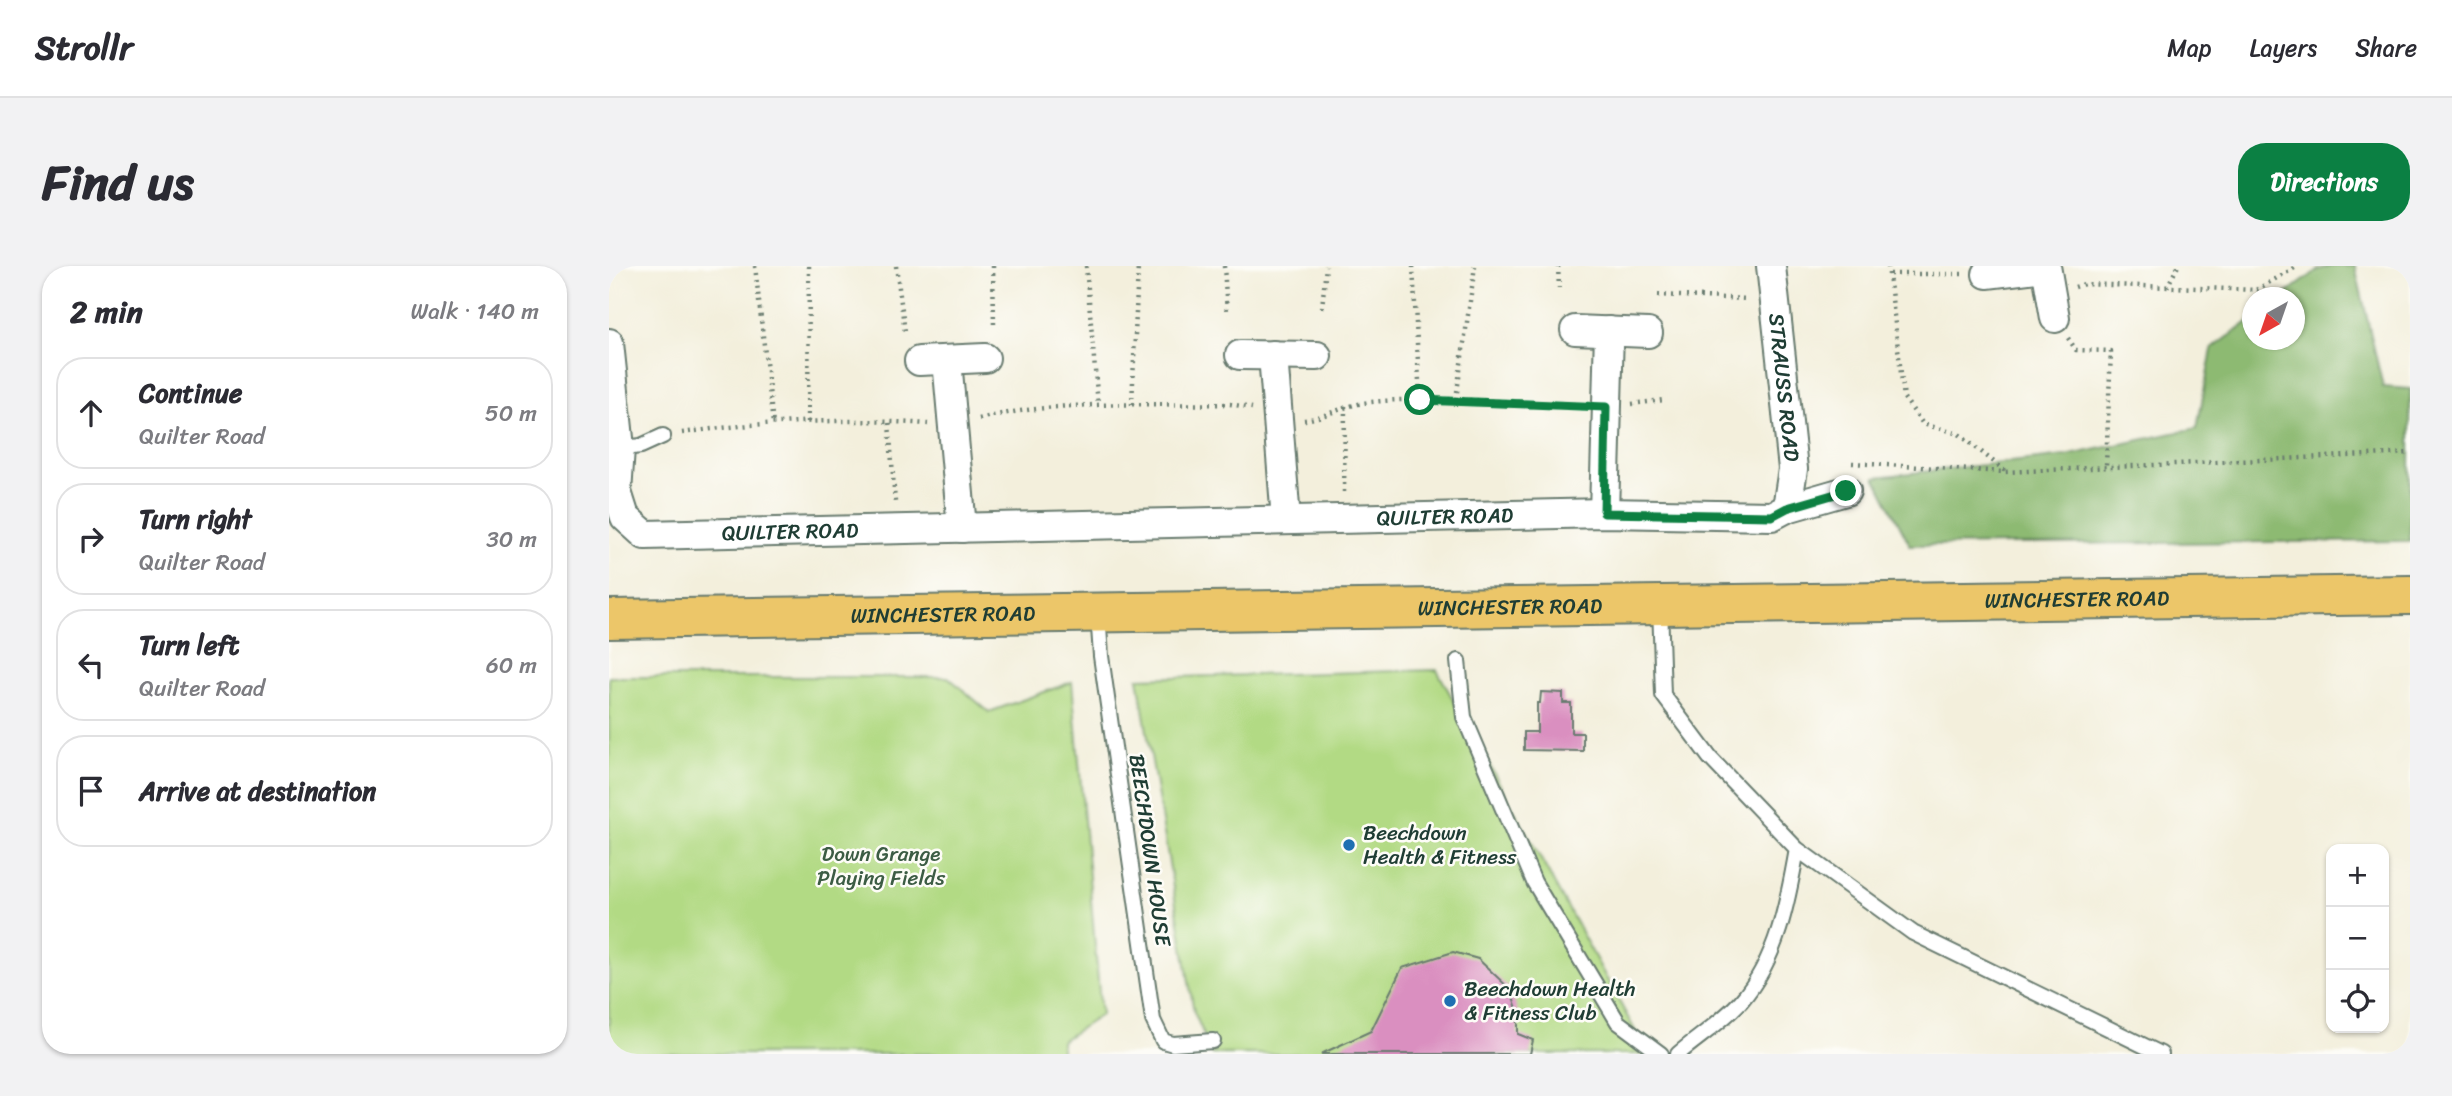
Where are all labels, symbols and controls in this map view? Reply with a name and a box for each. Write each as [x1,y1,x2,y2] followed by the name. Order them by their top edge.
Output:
[35,19,133,77] text: Strollr
[2167,27,2212,69] text: Map
[2250,27,2317,69] text: Layers
[2355,27,2417,69] text: Share
[42,139,194,226] text: Find us
[2238,143,2410,221] button: Directions
[70,285,143,339] text: 2 min
[2242,287,2305,350] north arrow
[410,291,539,332] text: Walk · 140 m
[1757,311,1811,464] street label: STRAUSS ROAD
[139,370,242,416] text: Continue
[1404,384,1435,415] route start
[485,393,537,434] text: 50 m
[72,394,110,432] icon: ahead
[139,416,265,457] text: Quilter Road
[1830,475,1861,506] route end
[139,496,252,542] text: Turn right
[1376,496,1514,537] street label: QUILTER ROAD
[721,511,859,552] street label: QUILTER ROAD
[486,519,537,560] text: 30 m
[72,520,110,558] icon: right
[139,542,265,583] text: Quilter Road
[1984,579,2170,620] street label: WINCHESTER ROAD
[1417,587,1603,627] street label: WINCHESTER ROAD
[850,594,1036,635] street label: WINCHESTER ROAD
[139,622,239,668] text: Turn left
[486,645,537,686] text: 60 m
[72,646,110,684] icon: left
[139,668,265,709] text: Quilter Road
[1118,752,1182,950] street label: BEECHDOWN HOUSE
[139,768,376,814] text: Arrive at destination
[72,772,110,810] icon: arrive
[1363,814,1517,876] place label: Beechdown Health & Fitness
[817,835,945,897] park label: Down Grange Playing Fields
[1341,837,1357,853] marker: Beechdown Health & Fitness
[2326,844,2389,1033] map controls
[2326,844,2389,907] button: +
[2326,907,2389,970] button: −
[1464,970,1635,1032] place label: Beechdown Health & Fitness Club
[2326,970,2389,1033] button: locate
[1442,993,1458,1009] marker: Beechdown Health & Fitness Club

